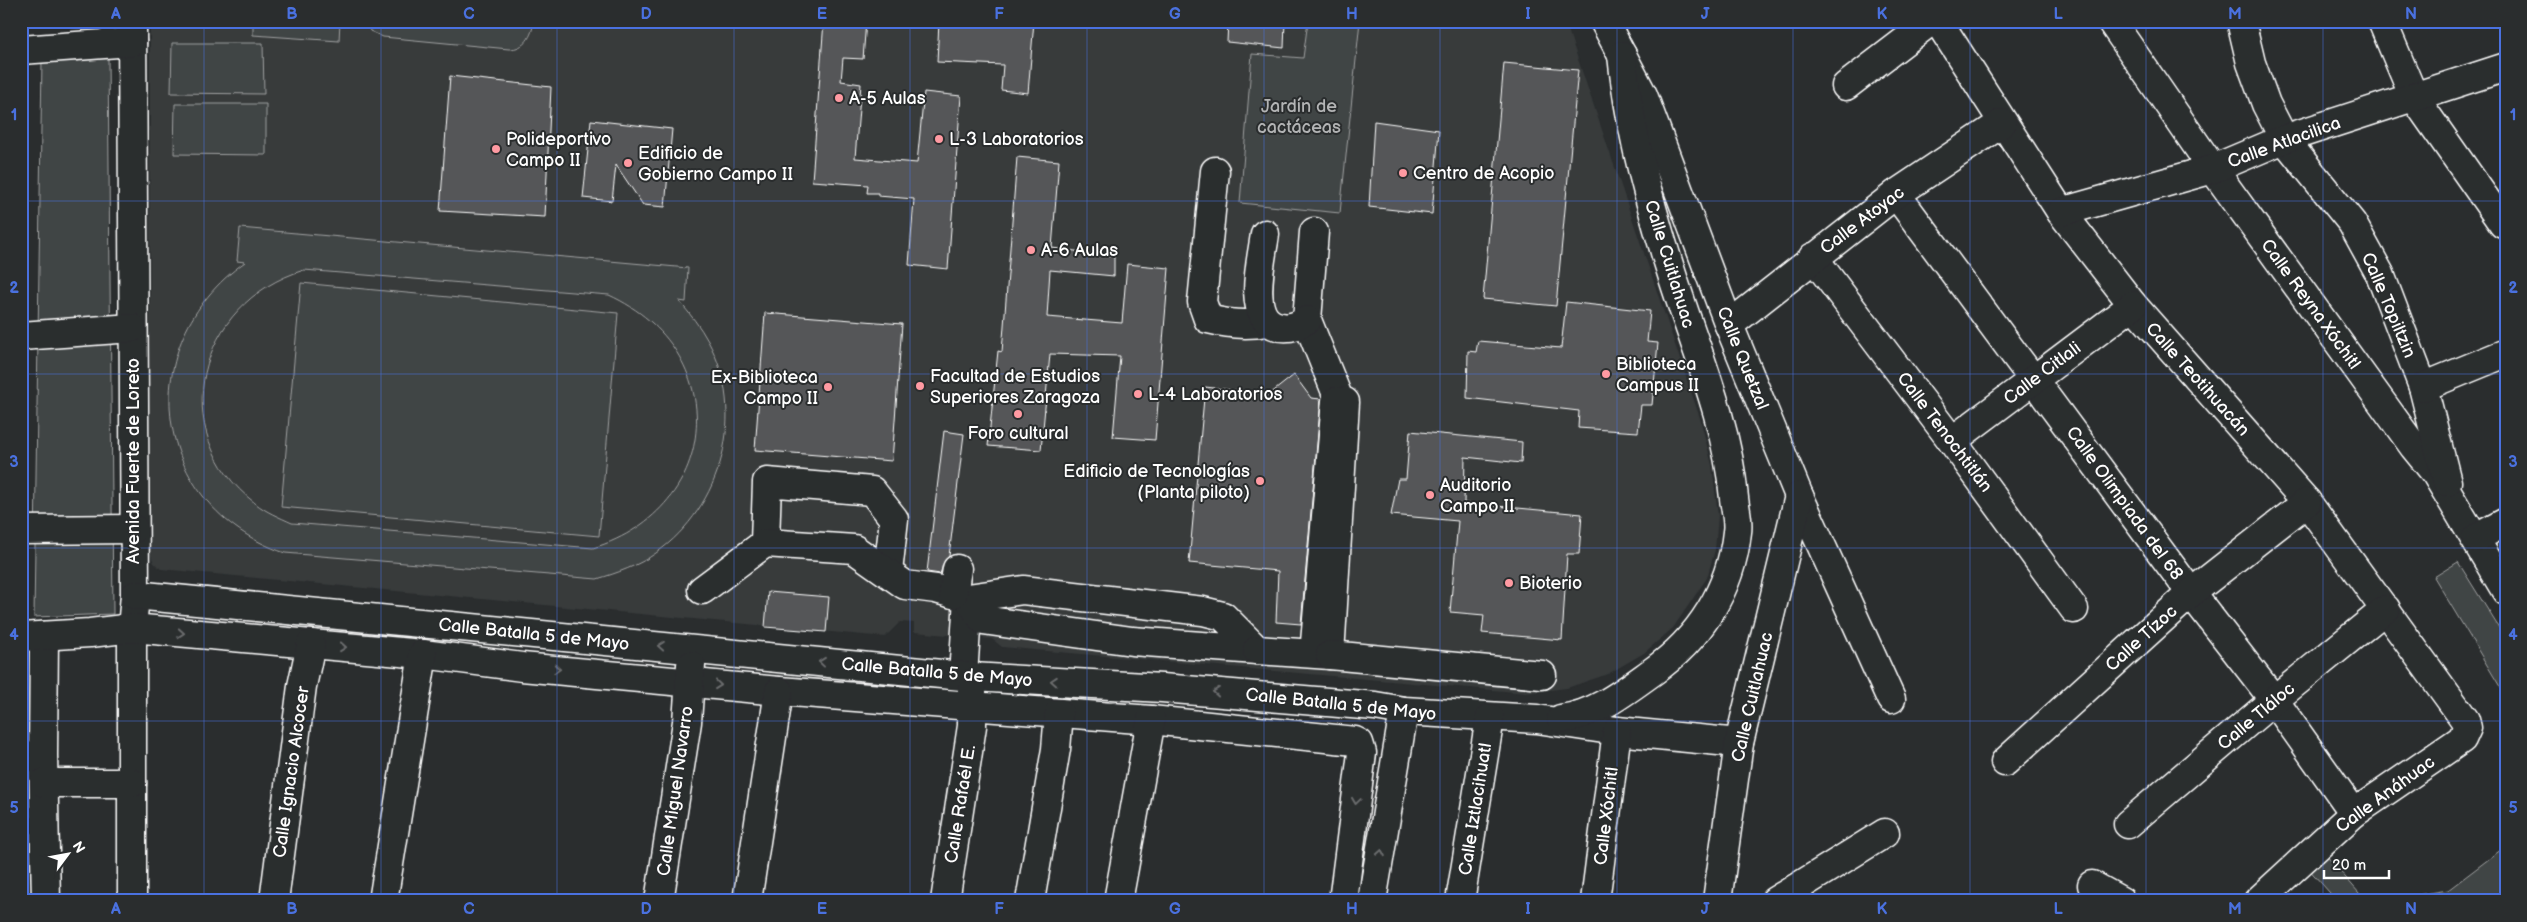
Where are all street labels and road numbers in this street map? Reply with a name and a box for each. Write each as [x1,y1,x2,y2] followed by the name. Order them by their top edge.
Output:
[2225,112,2344,173] street label: Calle Atlacilica
[1816,182,1908,259] street label: Calle Atoyac
[1640,198,1699,331] street label: Calle Cuitlahuac
[2256,235,2365,373] street label: Calle Reyna Xóchitl
[2357,249,2420,361] street label: Calle Topiltzin
[1712,304,1773,413] street label: Calle Quetzal
[2141,318,2254,440] street label: Calle Teotihuacán
[2000,338,2085,409] street label: Calle Citlali
[123,358,144,564] street label: Avenida Fuerte de Loreto
[1893,368,1997,496] street label: Calle Tenochtitlán
[2062,422,2187,584] street label: Calle Olimpiada del 68
[2101,601,2181,676] street label: Calle Tízoc
[438,614,630,655] street label: Calle Batalla 5 de Mayo
[1727,630,1778,764] street label: Calle Cuitlahuac
[841,654,1033,691] street label: Calle Batalla 5 de Mayo
[2214,678,2299,755] street label: Calle Tláloc
[269,684,314,859] street label: Calle Ignacio Alcocer
[1245,684,1437,725] street label: Calle Batalla 5 de Mayo
[653,705,698,877] street label: Calle Miguel Navarro
[1455,741,1496,877] street label: Calle Iztlacihuatl
[941,743,980,865] street label: Calle Rafaél E.
[2332,751,2439,837] street label: Calle Anáhuac
[1590,766,1623,866] street label: Calle Xóchitl

